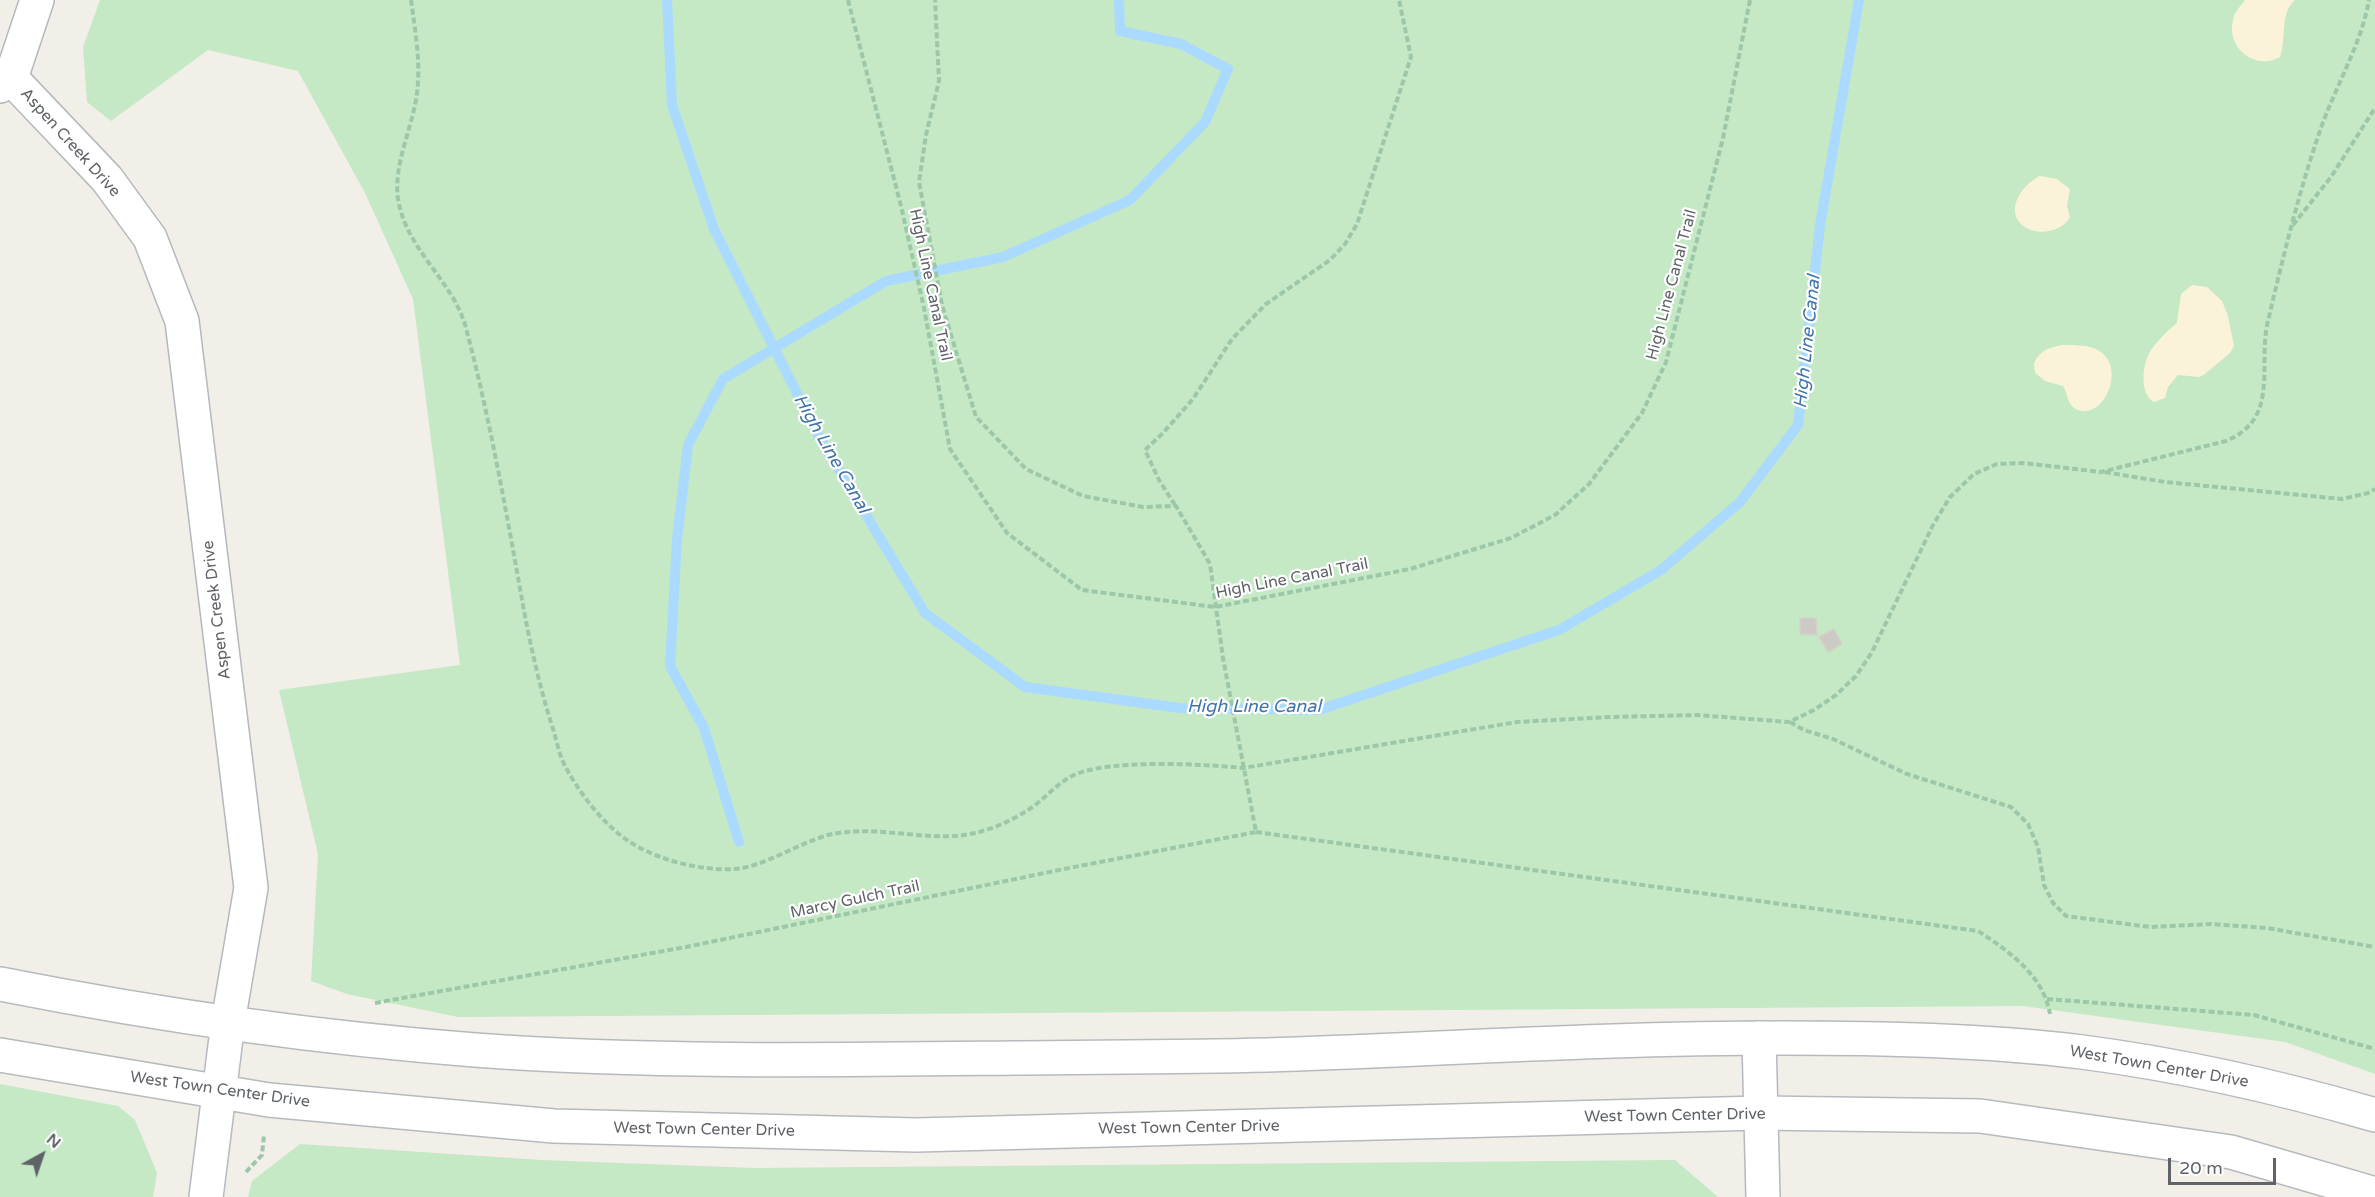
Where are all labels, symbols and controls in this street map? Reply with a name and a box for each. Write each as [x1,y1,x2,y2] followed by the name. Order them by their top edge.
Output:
[16,85,124,201] street label: Aspen Creek Drive
[905,207,955,363] street label: High Line Canal Trail
[1643,208,1701,362] street label: High Line Canal Trail
[1790,274,1826,410] water label: High Line Canal
[788,391,874,517] water label: High Line Canal
[199,539,235,681] street label: Aspen Creek Drive
[1214,555,1370,603] street label: High Line Canal Trail
[1187,696,1321,718] water label: High Line Canal
[789,877,921,923] street label: Marcy Gulch Trail
[2068,1042,2250,1092] street label: West Town Center Drive
[129,1068,311,1112] street label: West Town Center Drive
[1584,1105,1766,1127] street label: West Town Center Drive
[1098,1117,1280,1139] street label: West Town Center Drive
[613,1119,795,1141] street label: West Town Center Drive
[12,1125,72,1185] north arrow
[42,1129,65,1153] text: N
[2171,1146,2279,1184] scale bar
[2179,1157,2223,1179] text: 20 m

